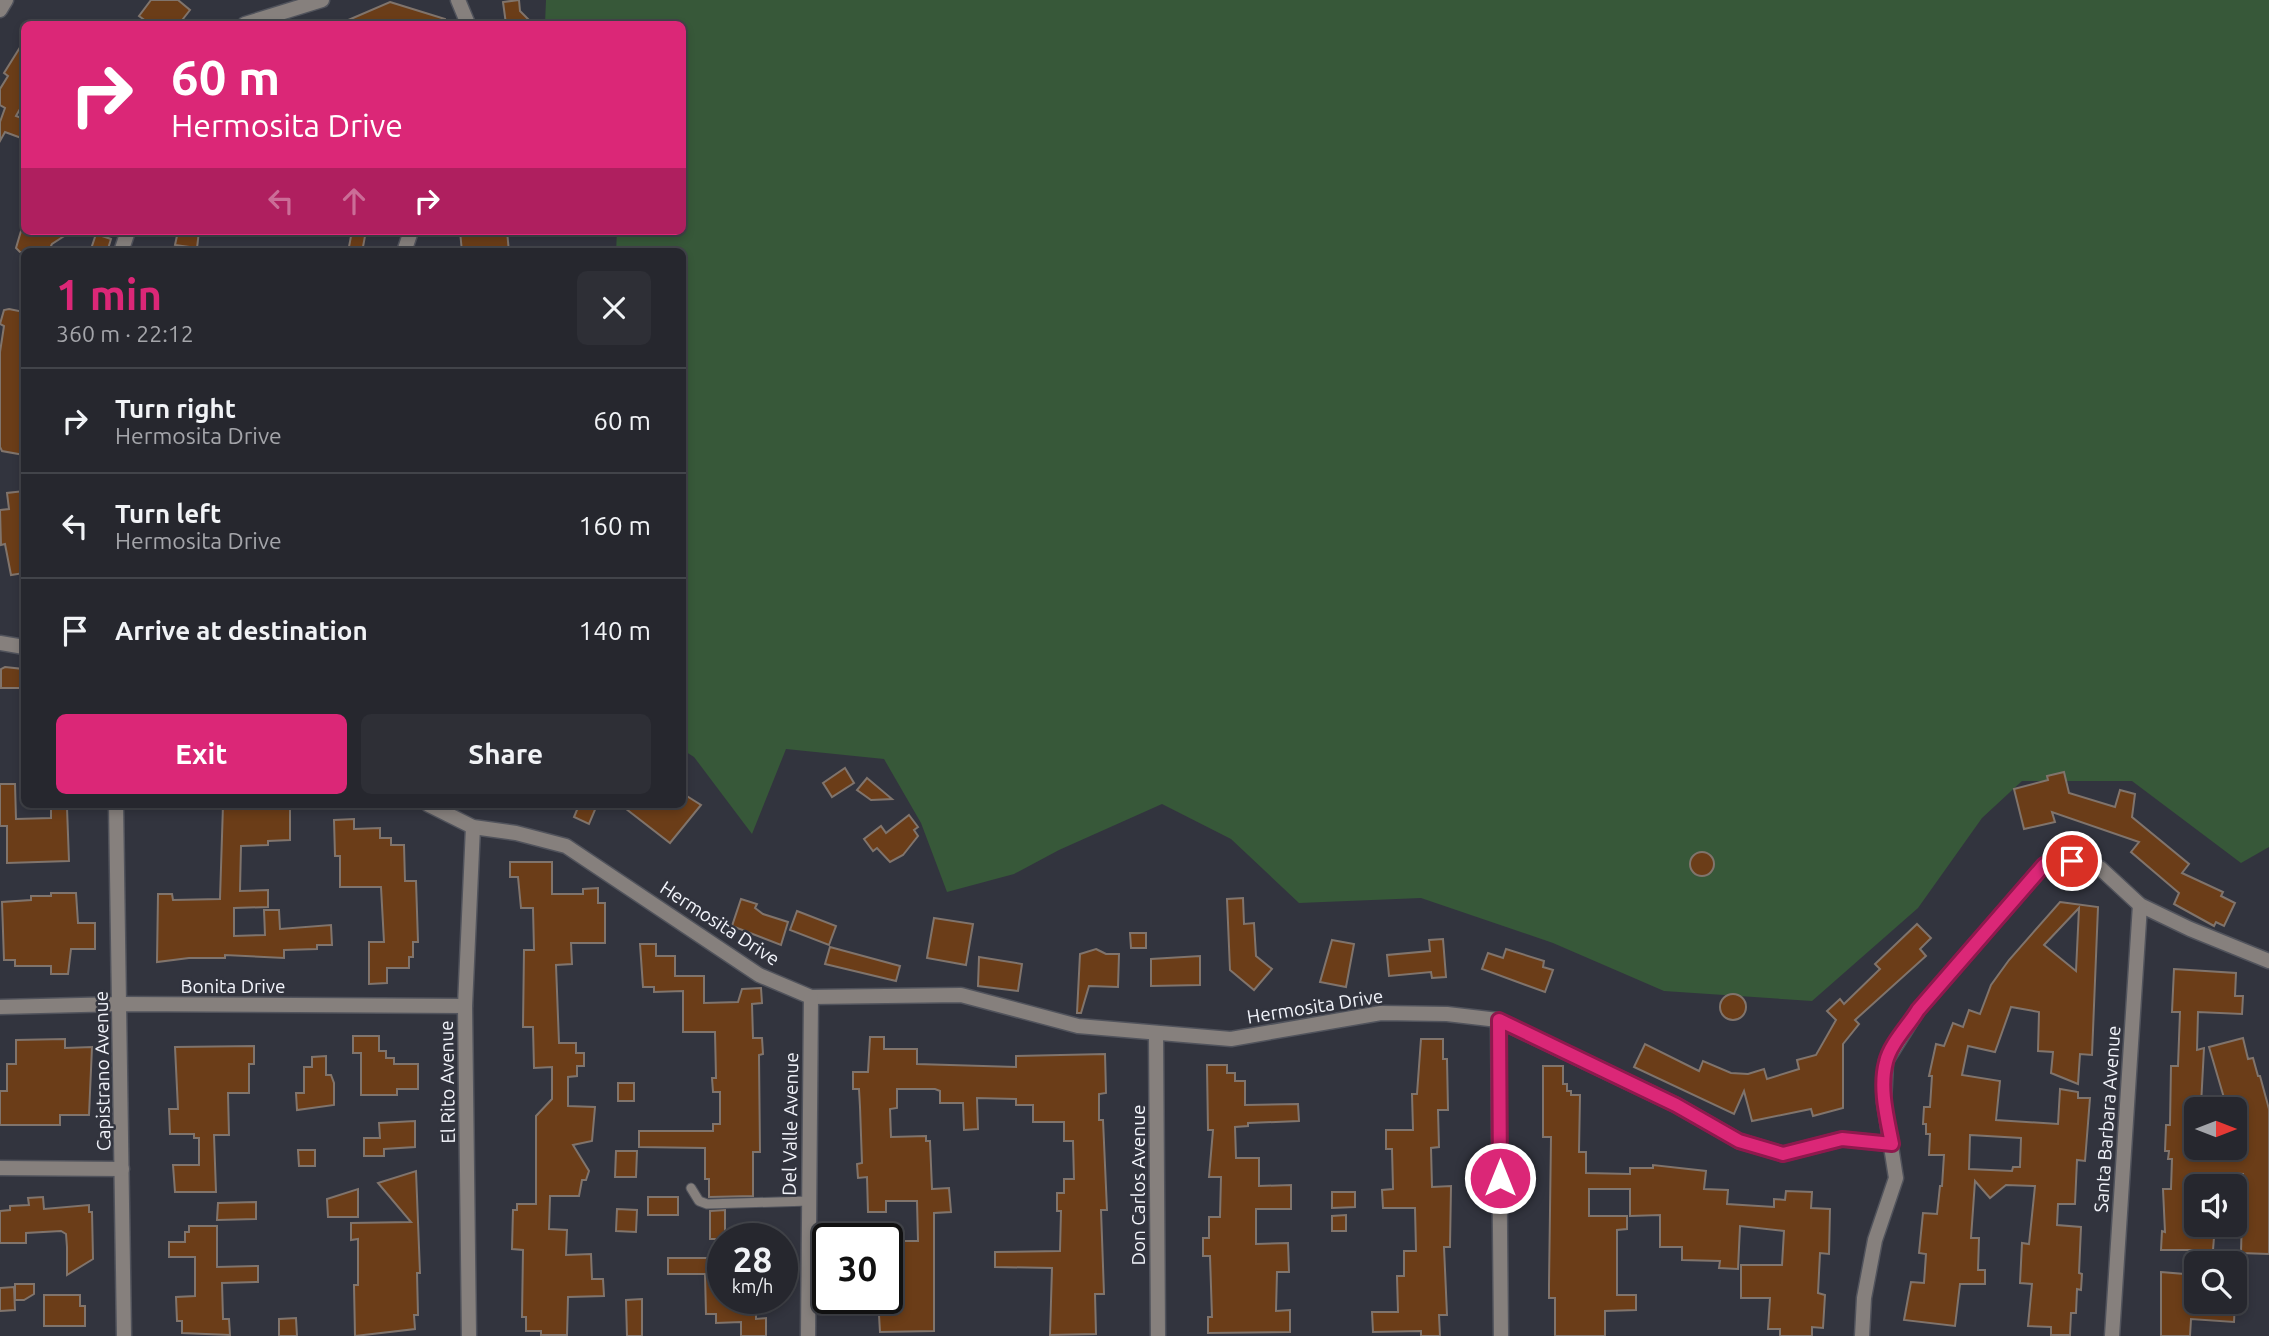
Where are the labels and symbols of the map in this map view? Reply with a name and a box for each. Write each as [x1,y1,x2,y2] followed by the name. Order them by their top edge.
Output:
[2042,831,2102,891] pin
[656,876,784,970] street label: Hermosita Drive
[180,975,286,997] street label: Bonita Drive
[1245,984,1385,1028] street label: Hermosita Drive
[90,991,114,1151] street label: Capistrano Avenue
[435,1020,459,1144] street label: El Rito Avenue
[2089,1025,2125,1213] street label: Santa Barbara Avenue
[778,1052,802,1196] street label: Del Valle Avenue
[2184,1097,2247,1160] north arrow
[1127,1104,1149,1266] street label: Don Carlos Avenue
[1463,1141,1537,1215] position arrow
[812,1223,903,1314] speed limit sign: 30

